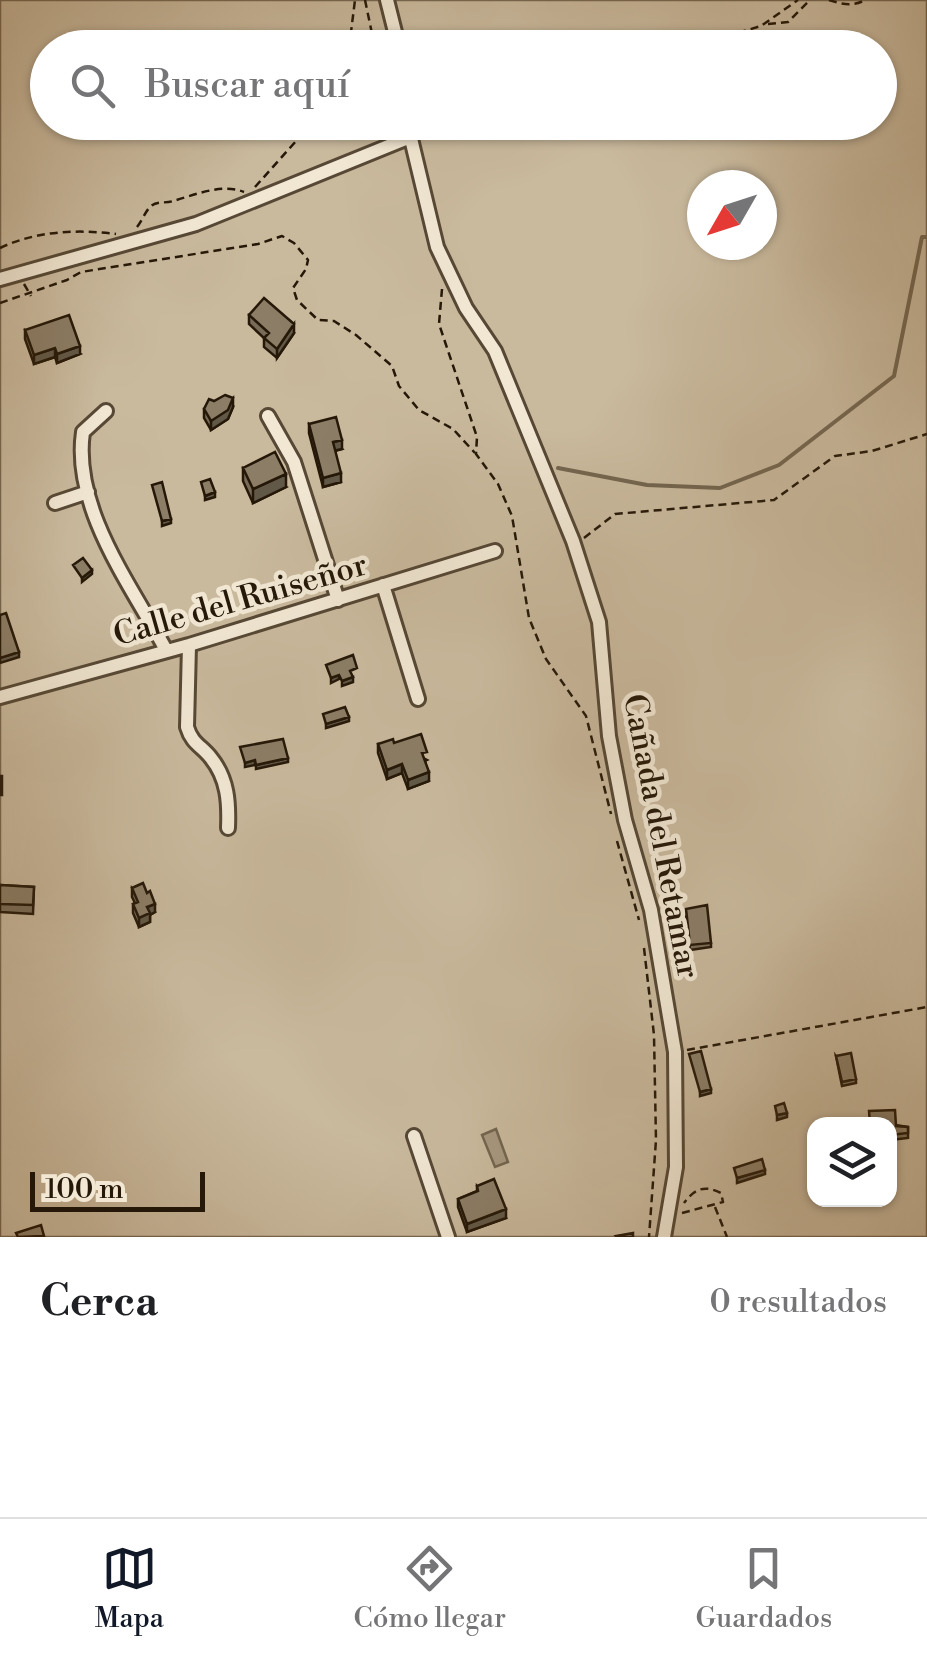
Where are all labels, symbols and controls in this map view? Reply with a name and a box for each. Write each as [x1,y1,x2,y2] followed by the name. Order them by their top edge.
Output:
[30,30,897,140] search box
[65,58,120,113] icon: search
[145,62,350,109] text: Buscar aquí
[687,170,777,260] north arrow
[109,545,372,655] street label: Calle del Ruiseñor
[614,691,708,982] street label: Cañada del Retamar
[807,1117,897,1207] map controls
[807,1117,897,1207] button: layers
[30,1167,205,1212] scale bar
[45,1172,124,1207] text: 100 m
[40,1276,158,1329] text: Cerca
[710,1282,887,1322] text: 0 resultados
[95,1541,164,1636] tab: Mapa
[354,1541,506,1636] tab: Cómo llegar
[696,1541,832,1636] tab: Guardados

